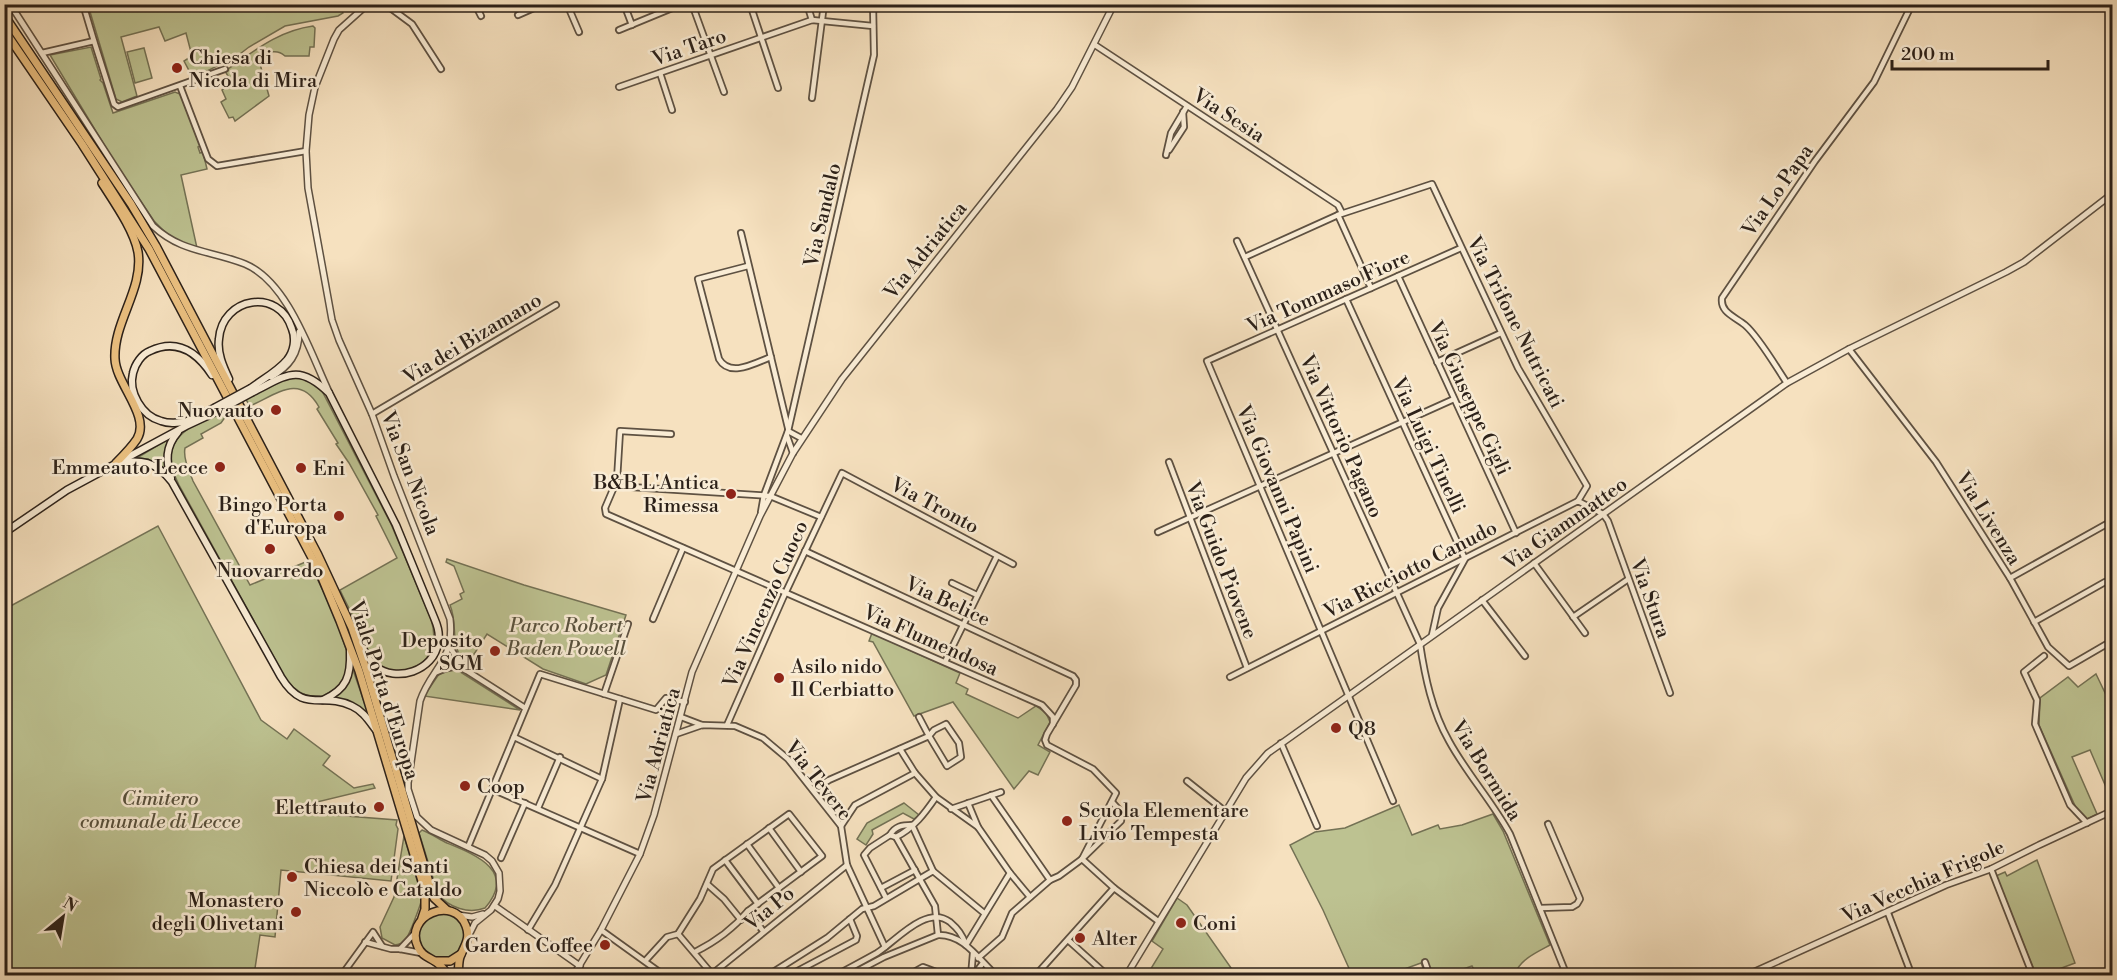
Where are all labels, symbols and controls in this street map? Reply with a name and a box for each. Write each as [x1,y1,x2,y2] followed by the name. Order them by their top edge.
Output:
[648,24,730,73] street label: Via Taro
[1892,33,2048,71] scale bar
[1901,43,1955,66] text: 200 m
[189,46,318,94] place label: Chiesa di Nicola di Mira
[170,61,184,75] marker: Chiesa di Nicola di Mira
[1187,83,1270,149] street label: Via Sesia
[1737,139,1820,243] street label: Via Lo Papa
[799,161,848,271] street label: Via Sandalo
[879,196,974,306] street label: Via Adriatica
[1460,232,1569,413] street label: Via Trifone Nutricati
[1242,245,1414,340] street label: Via Tommaso Fiore
[398,288,547,391] street label: Via dei Bizamano
[1422,317,1515,480] street label: Via Giuseppe Gigli
[1293,350,1388,522] street label: Via Vittorio Pagano
[1385,373,1470,518] street label: Via Luigi Tinelli
[178,399,264,424] place label: Nuovauto
[1230,401,1323,578] street label: Via Giovanni Papini
[269,403,283,417] marker: Nuovauto
[374,407,445,540] street label: Via San Nicola
[52,456,208,481] place label: Emmeauto Lecce
[313,457,346,482] place label: Eni
[213,460,227,474] marker: Emmeauto Lecce
[294,461,308,475] marker: Eni
[1949,467,2027,571] street label: Via Livenza
[593,471,720,519] place label: B&B L'Antica Rimessa
[885,472,983,540] street label: Via Tronto
[1498,472,1633,577] street label: Via Giammatteo
[1179,477,1262,643] street label: Via Guido Piovene
[724,487,738,501] marker: B&B L'Antica Rimessa
[217,493,328,541] place label: Bingo Porta d'Europa
[332,509,346,523] marker: Bingo Porta d'Europa
[1319,516,1502,625] street label: Via Ricciotto Canudo
[718,517,814,693] street label: Via Vincenzo Cuoco
[263,542,277,556] marker: Nuovarredo
[1623,554,1676,642] street label: Via Stura
[216,559,324,584] place label: Nuovarredo
[900,571,994,633] street label: Via Belice
[343,597,425,784] street label: Viale Porta d'Europa
[858,600,1003,683] street label: Via Flumendosa
[505,614,626,662] park label: Parco Robert Baden Powell
[401,629,483,677] place label: Deposito SGM
[488,644,502,658] marker: Deposito SGM
[790,655,894,703] place label: Asilo nido Il Cerbiatto
[772,671,786,685] marker: Asilo nido Il Cerbiatto
[632,684,687,807] street label: Via Adriatica
[1444,715,1527,826] street label: Via Bormida
[1348,717,1376,742] place label: Q8
[1329,721,1343,735] marker: Q8
[778,735,857,826] street label: Via Tevere
[477,775,525,800] place label: Coop
[458,779,472,793] marker: Coop
[80,787,241,835] park label: Cimitero comunale di Lecce
[275,796,367,821] place label: Elettrauto
[1079,799,1249,847] place label: Scuola Elementare Livio Tempesta
[372,800,386,814] marker: Elettrauto
[1060,814,1074,828] marker: Scuola Elementare Livio Tempesta
[1837,835,2009,930] street label: Via Vecchia Frigole
[304,855,462,903] place label: Chiesa dei Santi Niccolò e Cataldo
[285,870,299,884] marker: Chiesa dei Santi Niccolò e Cataldo
[739,881,800,938] street label: Via Po
[33,887,93,947] north arrow
[152,889,284,937] place label: Monastero degli Olivetani
[60,893,81,917] text: N
[289,905,303,919] marker: Monastero degli Olivetani
[1193,912,1237,937] place label: Coni
[1174,916,1188,930] marker: Coni
[1091,927,1138,952] place label: Alter
[1073,931,1087,945] marker: Alter
[465,934,593,959] place label: Garden Coffee
[598,938,612,952] marker: Garden Coffee

